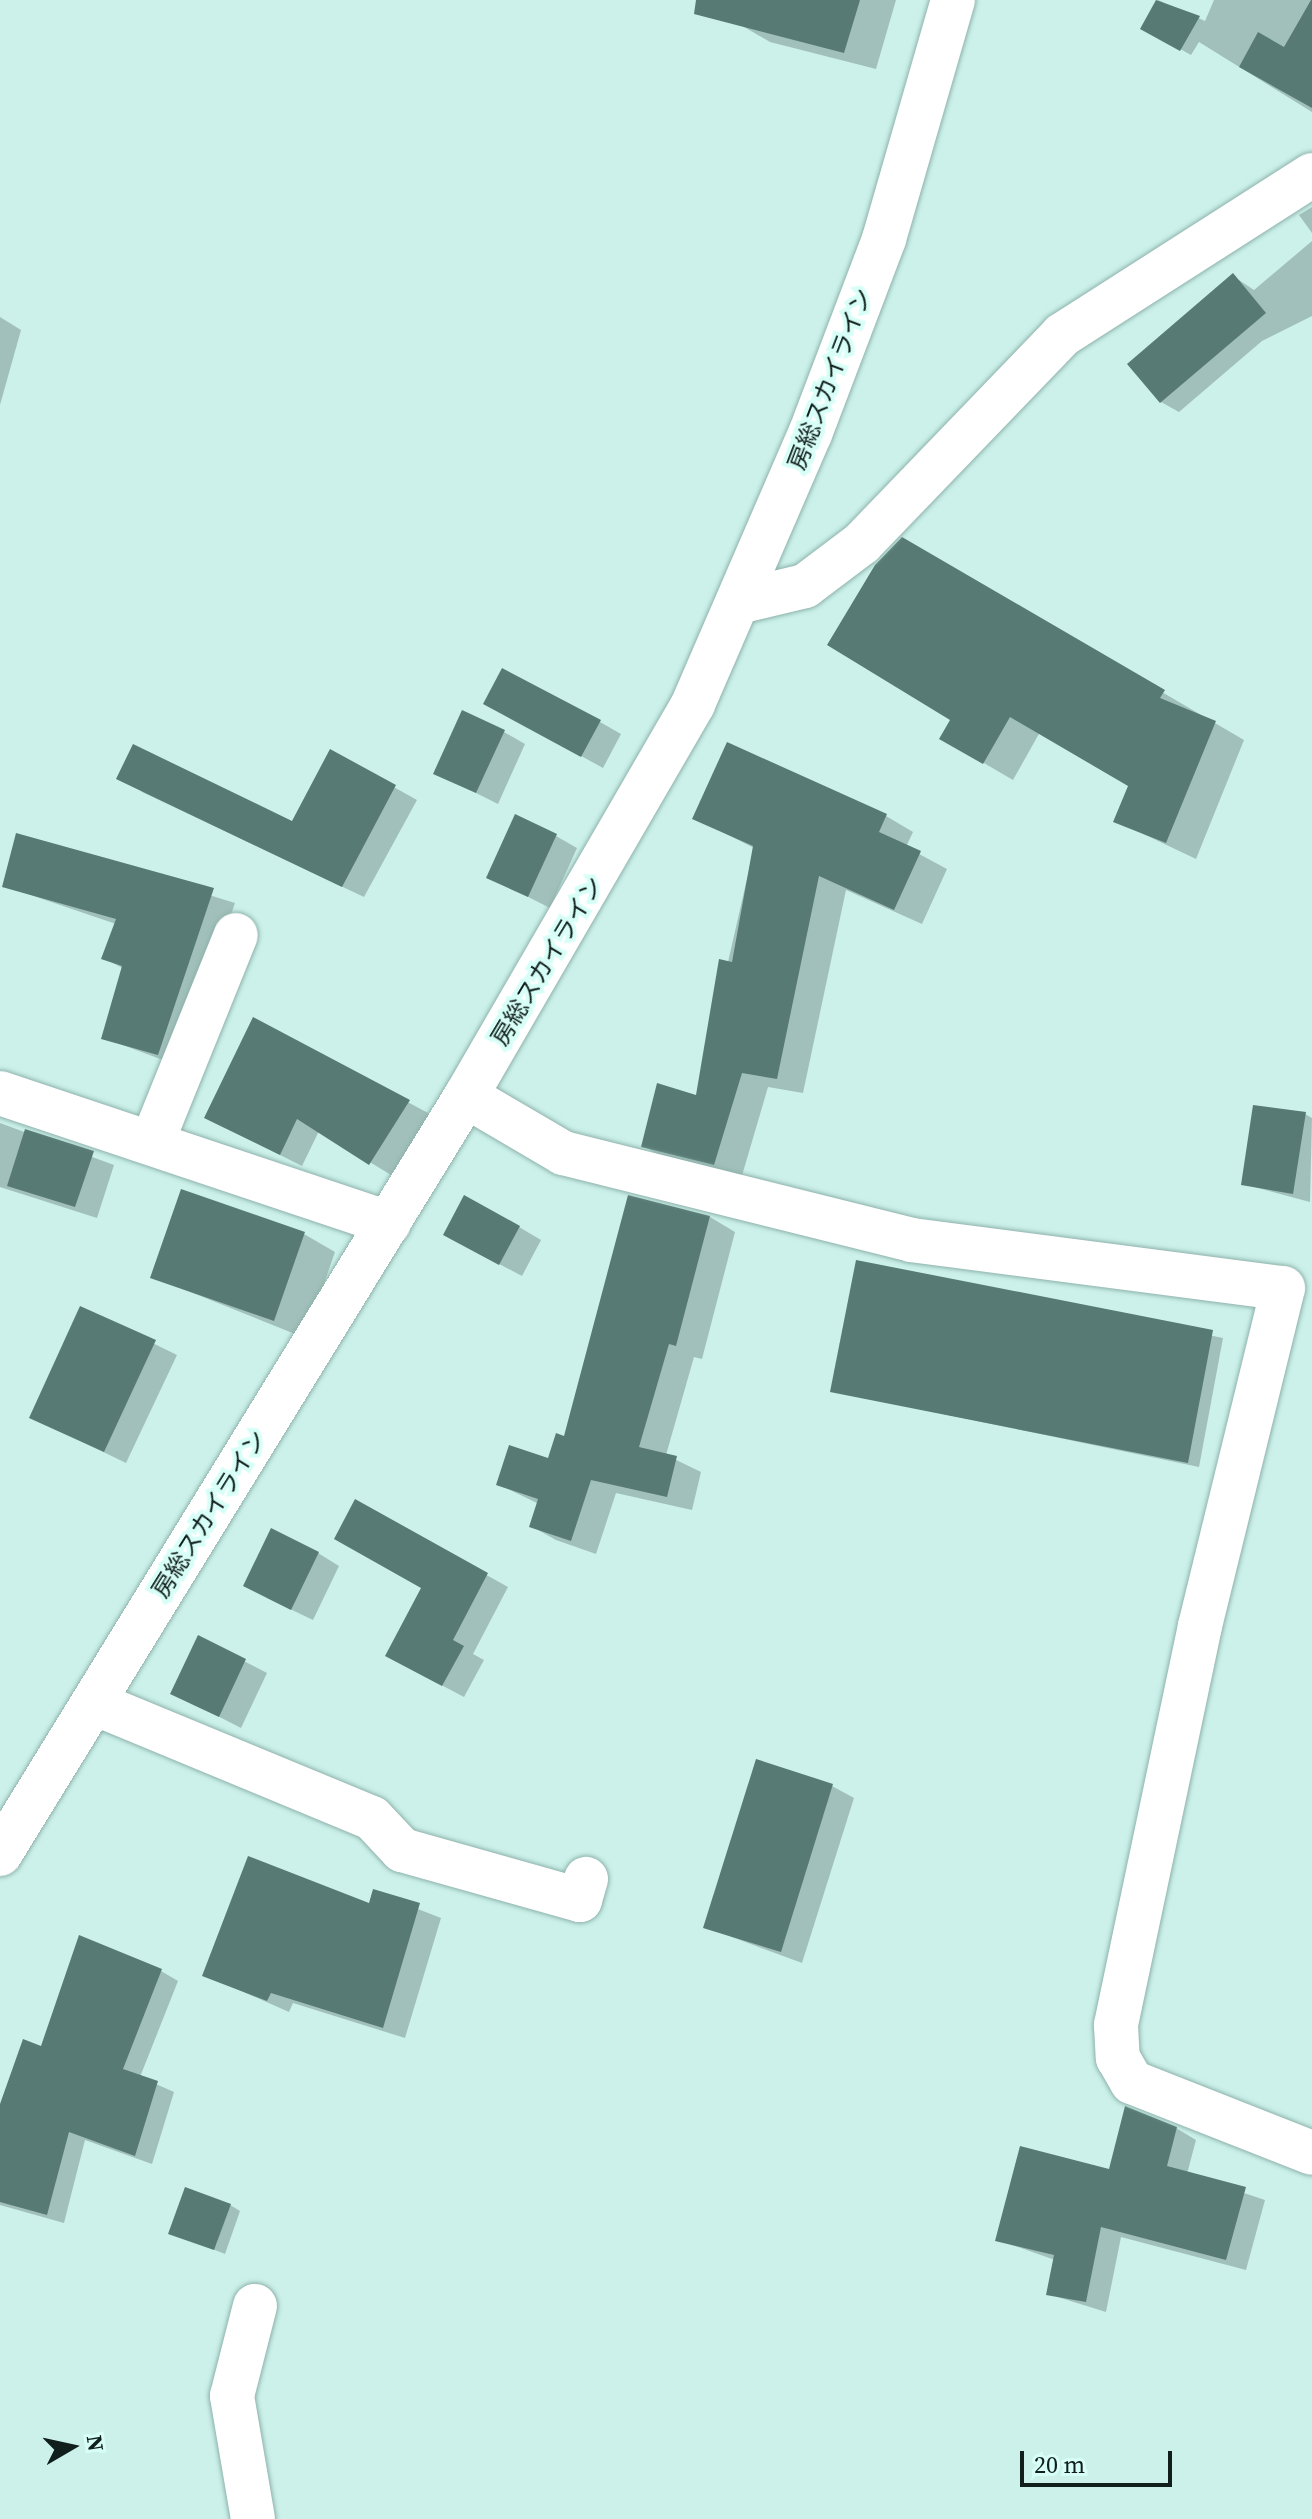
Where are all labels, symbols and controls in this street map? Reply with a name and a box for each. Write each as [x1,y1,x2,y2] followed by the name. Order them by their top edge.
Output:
[782,284,878,474] street label: 房総スカイライン
[485,871,609,1051] street label: 房総スカイライン
[146,1425,272,1603] street label: 房総スカイライン
[32,2407,112,2487] north arrow
[80,2433,112,2454] text: N
[1024,2435,1176,2485] scale bar
[1034,2448,1085,2481] text: 20 m

